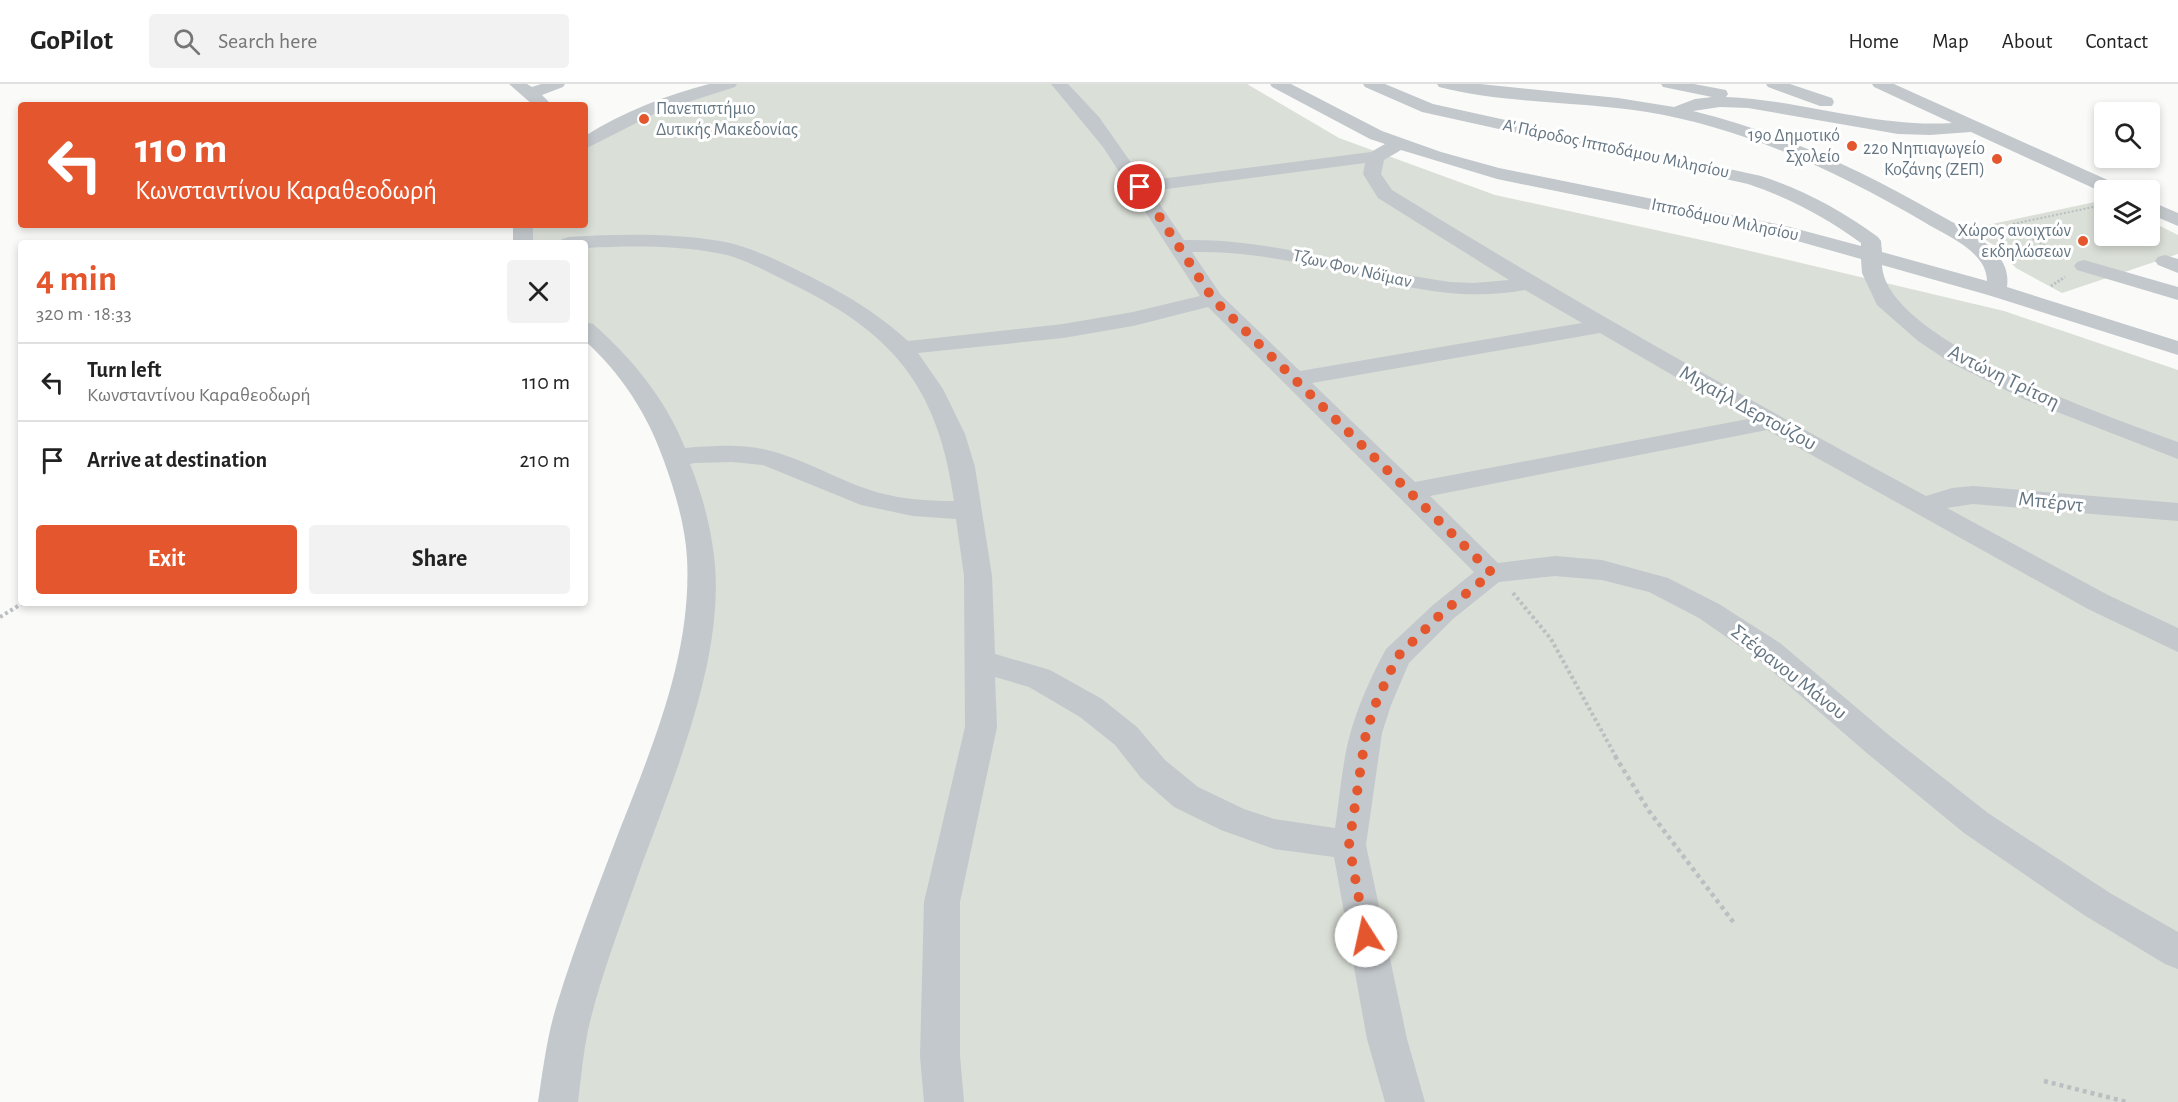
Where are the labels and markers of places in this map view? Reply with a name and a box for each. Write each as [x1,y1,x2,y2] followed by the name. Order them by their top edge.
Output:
[656,100,798,139] place label: Πανεπιστήμιο Δυτικής Μακεδονίας
[637,112,651,126] marker: Πανεπιστήμιο Δυτικής Μακεδονίας
[1748,127,1840,166] place label: 19ο Δημοτικό Σχολείο
[1845,139,1859,153] marker: 19ο Δημοτικό Σχολείο
[1863,139,1985,179] place label: 22ο Νηπιαγωγείο Κοζάνης (ΖΕΠ)
[1990,152,2004,166] marker: 22ο Νηπιαγωγείο Κοζάνης (ΖΕΠ)
[1114,161,1165,212] pin
[1958,222,2071,261] place label: Χώρος ανοιχτών εκδηλώσεων
[2076,234,2090,248] marker: Χώρος ανοιχτών εκδηλώσεων

